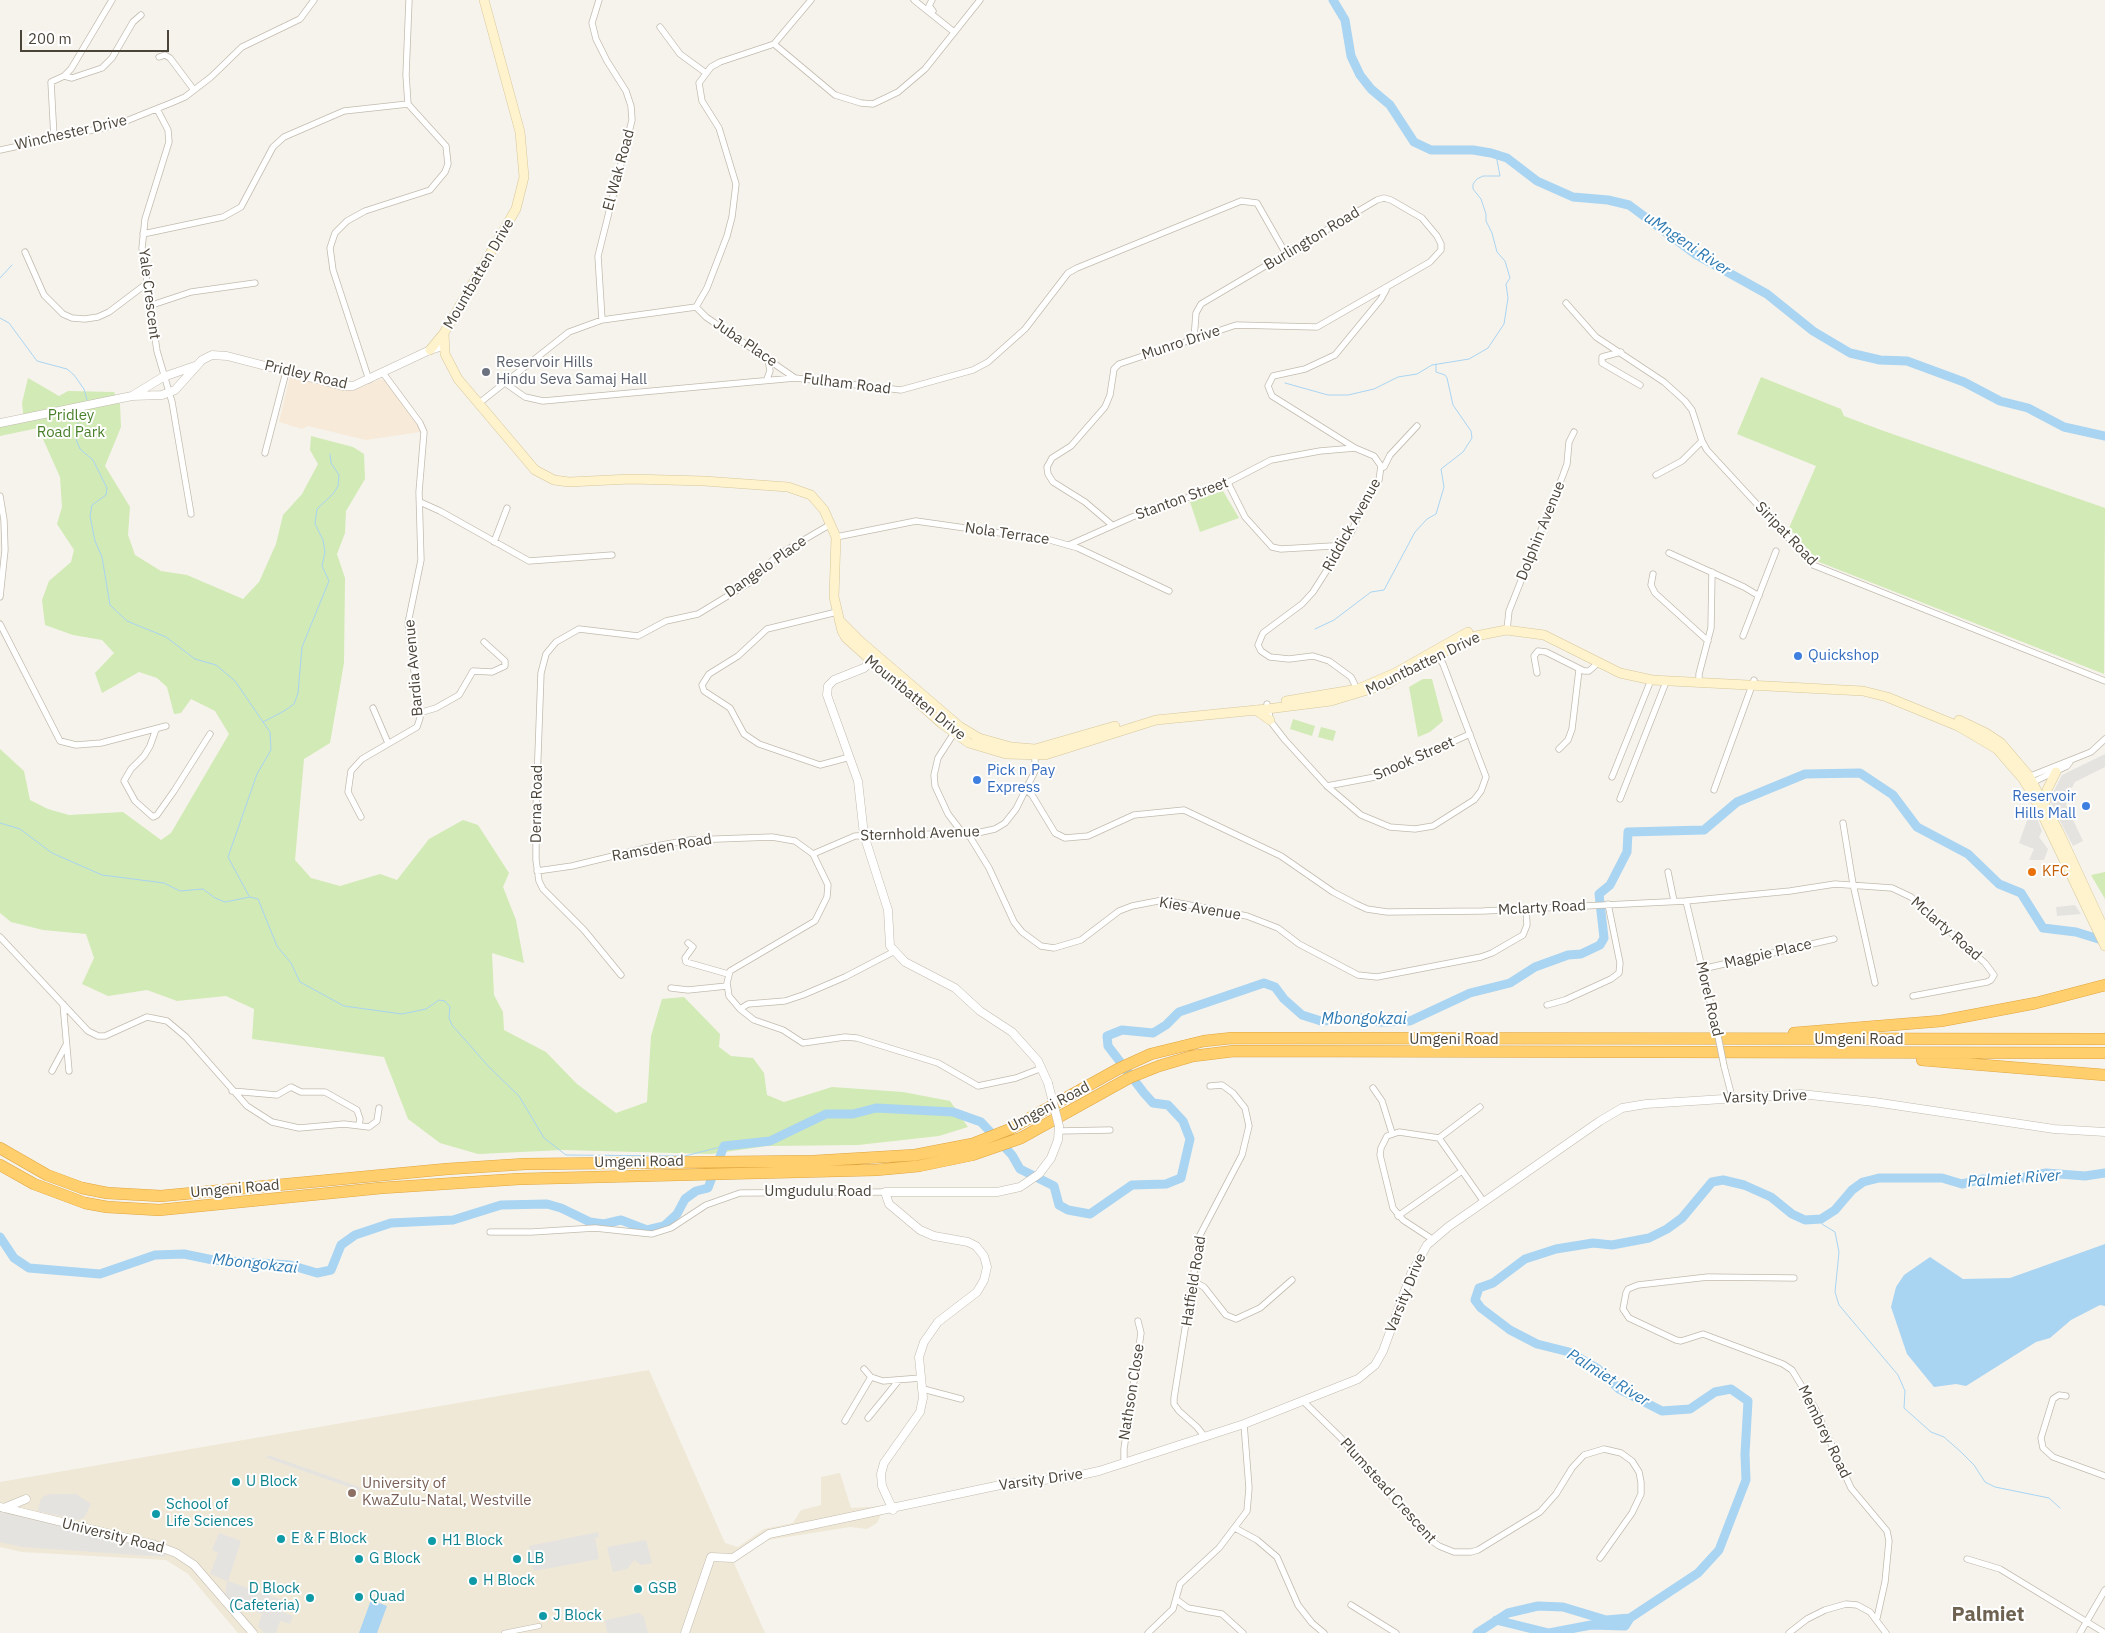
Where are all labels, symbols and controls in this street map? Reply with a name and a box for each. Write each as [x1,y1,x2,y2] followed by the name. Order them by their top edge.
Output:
[22,20,171,52] scale bar
[28,29,72,48] text: 200 m
[13,111,129,155] street label: Winchester Drive
[599,127,639,213] street label: El Wak Road
[1261,203,1363,275] street label: Burlington Road
[1640,208,1734,280] water label: uMngeni River
[440,215,518,333] street label: Mountbatten Drive
[134,247,164,341] street label: Yale Crescent
[710,315,780,371] street label: Juba Place
[1140,322,1222,364] street label: Munro Drive
[496,354,647,389] place label: Reservoir Hills Hindu Seva Samaj Hall
[263,357,349,393] street label: Pridley Road
[480,366,492,378] marker: Reservoir Hills Hindu Seva Samaj Hall
[802,370,892,398] street label: Fulham Road
[37,407,105,442] park label: Pridley Road Park
[1133,474,1231,524] street label: Stanton Street
[1319,475,1385,575] street label: Riddick Avenue
[1513,479,1569,583] street label: Dolphin Avenue
[1751,498,1821,570] street label: Siripat Road
[964,519,1050,549] street label: Nola Terrace
[722,532,810,602] street label: Dangelo Place
[401,619,427,717] street label: Bardia Avenue
[1363,629,1483,699] street label: Mountbatten Drive
[1808,647,1879,665] place label: Quickshop
[1792,650,1804,662] marker: Quickshop
[861,652,969,744] street label: Mountbatten Drive
[1371,733,1457,785] street label: Snook Street
[987,762,1055,797] place label: Pick n Pay Express
[527,765,547,843] street label: Derna Road
[971,774,983,786] marker: Pick n Pay Express
[2012,788,2076,823] place label: Reservoir Hills Mall
[2080,800,2092,812] marker: Reservoir Hills Mall
[860,823,980,845] street label: Sternhold Avenue
[611,830,713,866] street label: Ramsden Road
[2042,863,2069,881] place label: KFC
[2026,866,2038,878] marker: KFC
[1907,893,1985,965] street label: Mclarty Road
[1158,894,1242,924] street label: Kies Avenue
[1498,897,1586,919] street label: Mclarty Road
[1723,935,1813,973] street label: Magpie Place
[1692,960,1726,1038] street label: Morel Road
[1321,1009,1407,1029] water label: Mbongokzai
[1409,1031,1499,1049] street label: Umgeni Road
[1814,1031,1904,1049] street label: Umgeni Road
[1005,1078,1093,1136] street label: Umgeni Road
[1723,1087,1807,1107] street label: Varsity Drive
[594,1152,684,1172] street label: Umgeni Road
[1967,1166,2061,1192] water label: Palmiet River
[190,1176,280,1202] street label: Umgeni Road
[764,1183,872,1201] street label: Umgudulu Road
[1178,1235,1210,1327] street label: Hatfield Road
[212,1250,298,1278] water label: Mbongokzai
[1382,1251,1430,1335] street label: Varsity Drive
[1115,1342,1149,1442] street label: Nathson Close
[1563,1345,1653,1411] water label: Palmiet River
[1794,1383,1854,1481] street label: Membrey Road
[1336,1435,1440,1547] street label: Plumstead Crescent
[998,1465,1084,1495] street label: Varsity Drive
[246,1473,297,1491] place label: U Block
[362,1475,532,1510] place label: University of KwaZulu-Natal, Westville
[230,1476,242,1488] marker: U Block
[346,1487,358,1499] marker: University of KwaZulu-Natal, Westville
[166,1496,254,1531] place label: School of Life Sciences
[150,1508,162,1520] marker: School of Life Sciences
[60,1515,166,1557] street label: University Road
[291,1530,367,1548] place label: E & F Block
[442,1532,503,1550] place label: H1 Block
[275,1533,287,1545] marker: E & F Block
[426,1535,438,1547] marker: H1 Block
[369,1550,421,1568] place label: G Block
[527,1550,544,1568] place label: LB
[353,1553,365,1565] marker: G Block
[511,1553,523,1565] marker: LB
[483,1572,535,1590] place label: H Block
[467,1575,479,1587] marker: H Block
[229,1580,300,1615] place label: D Block (Cafeteria)
[648,1580,677,1598] place label: GSB
[632,1583,644,1595] marker: GSB
[369,1588,405,1606] place label: Quad
[353,1591,365,1603] marker: Quad
[304,1592,316,1604] marker: D Block (Cafeteria)
[1952,1603,2024,1627] district label: Palmiet
[553,1607,602,1625] place label: J Block
[537,1610,549,1622] marker: J Block

